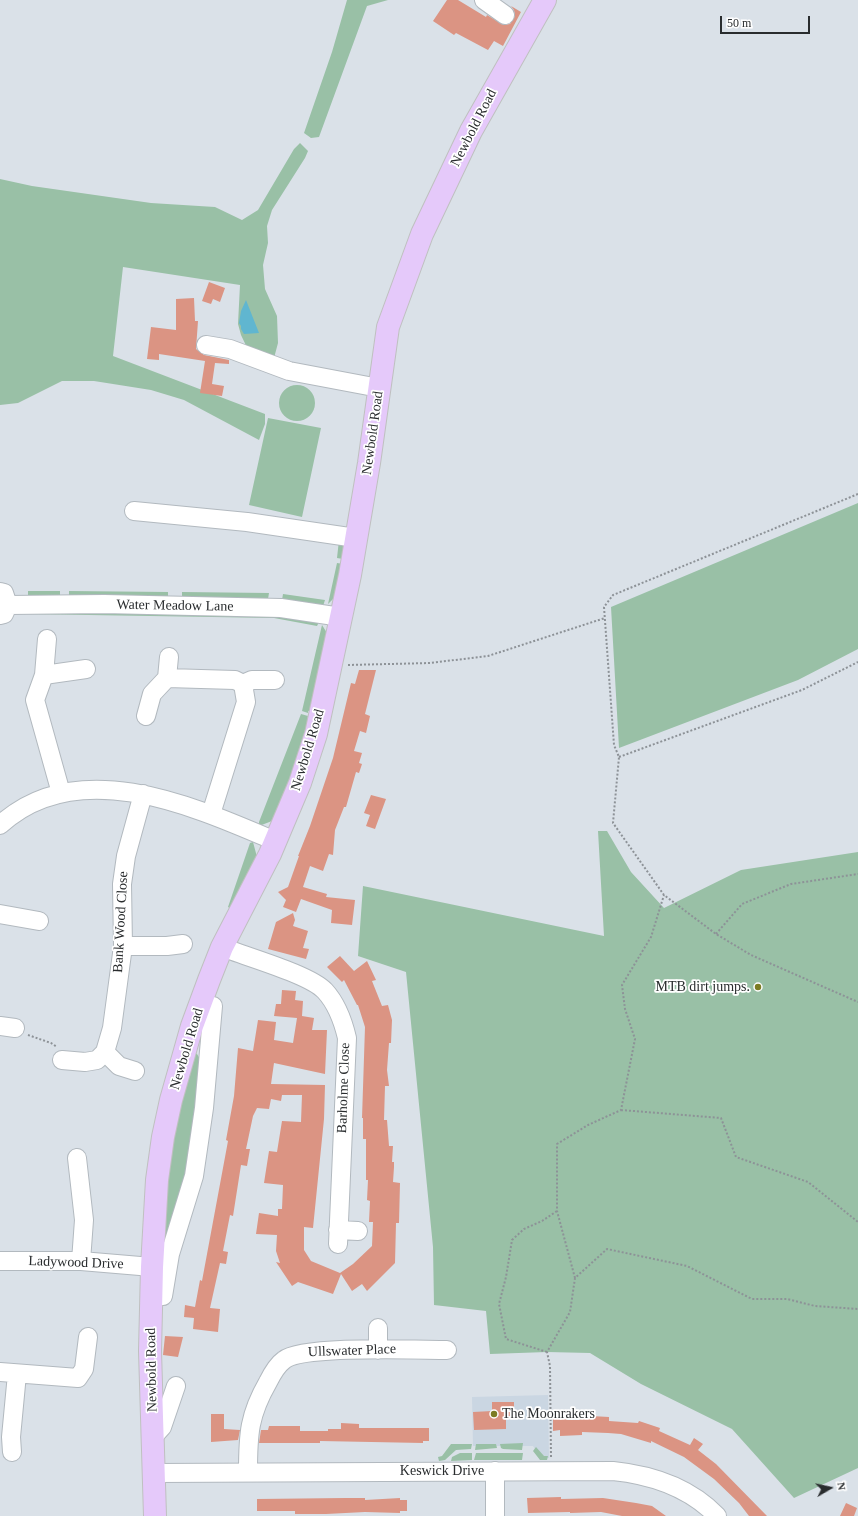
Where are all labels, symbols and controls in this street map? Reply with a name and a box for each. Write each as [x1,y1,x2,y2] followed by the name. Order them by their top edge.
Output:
[722,8,812,34] scale bar
[727,16,751,30] text: 50 m
[447,87,501,169] street label: Newbold Road
[359,390,387,476] street label: Newbold Road
[116,597,234,615] street label: Water Meadow Lane
[288,707,328,793] street label: Newbold Road
[110,871,132,973] street label: Bank Wood Close
[655,979,750,995] place label: MTB dirt jumps.
[753,982,763,992] marker: MTB dirt jumps.
[167,1006,207,1092] street label: Newbold Road
[334,1042,354,1134] street label: Barholme Close
[28,1253,124,1273] street label: Ladywood Drive
[143,1328,161,1412] street label: Newbold Road
[308,1341,396,1361] street label: Ullswater Place
[502,1406,595,1422] place label: The Moonrakers
[489,1409,499,1419] marker: The Moonrakers
[400,1463,484,1479] street label: Keswick Drive
[810,1468,850,1508] north arrow
[835,1481,848,1491] text: N

